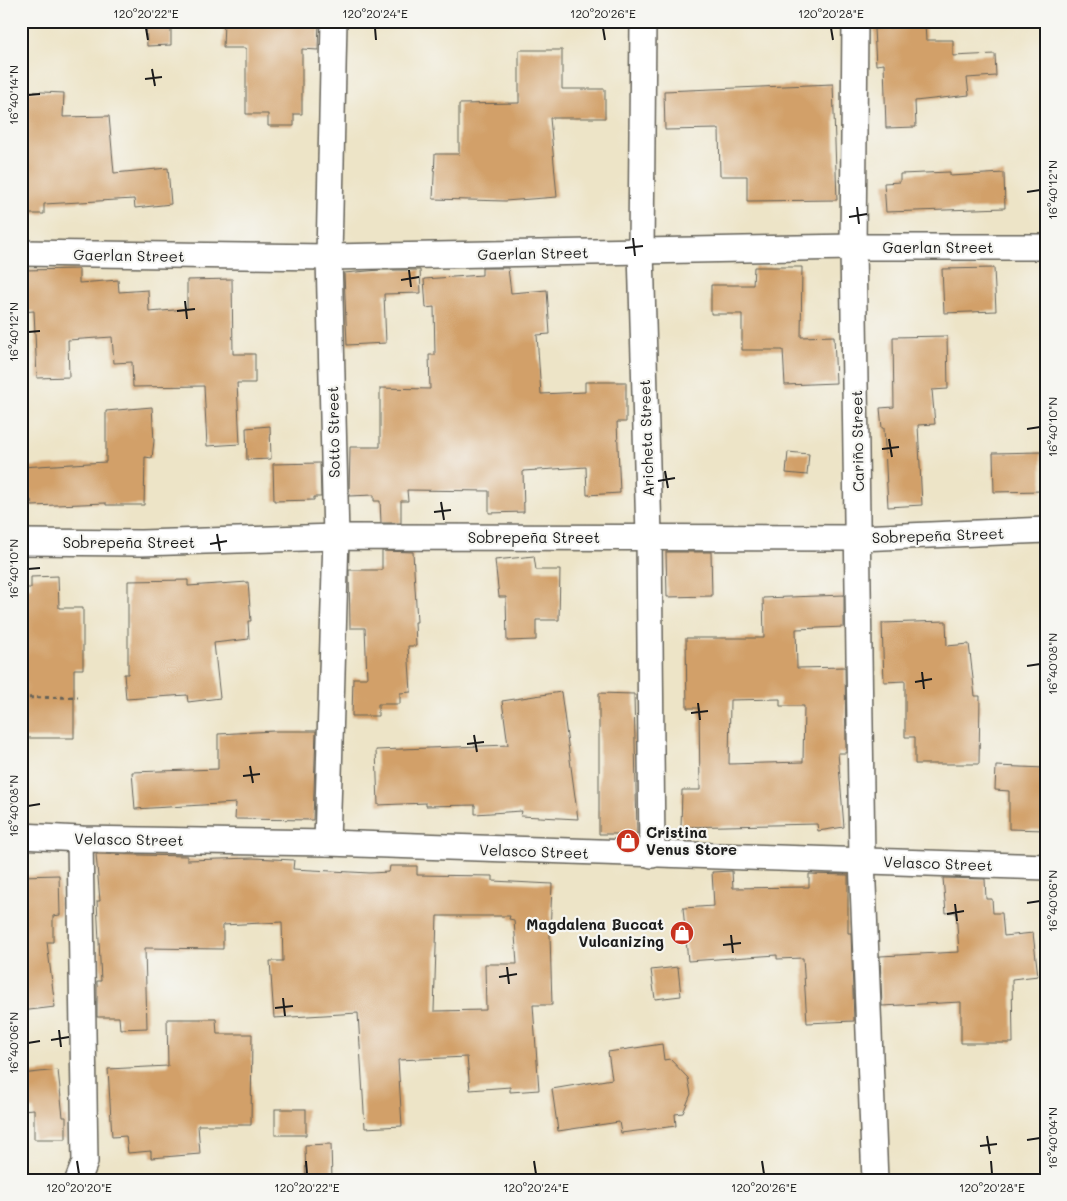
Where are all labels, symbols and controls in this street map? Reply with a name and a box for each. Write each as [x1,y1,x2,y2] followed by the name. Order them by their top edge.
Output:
[113,5,179,21] text: 120°20'22"E
[342,5,408,21] text: 120°20'24"E
[570,5,636,21] text: 120°20'26"E
[798,5,864,21] text: 120°20'28"E
[5,65,21,125] text: 16°40'14"N
[1044,160,1060,220] text: 16°40'12"N
[882,237,994,257] street label: Gaerlan Street
[477,242,589,264] street label: Gaerlan Street
[73,244,185,266] street label: Gaerlan Street
[5,302,21,362] text: 16°40'12"N
[634,379,658,497] street label: Aricheta Street
[322,386,344,478] street label: Sotto Street
[846,390,868,492] street label: Cariño Street
[1044,397,1060,457] text: 16°40'10"N
[871,523,1005,547] street label: Sobrepeña Street
[468,527,600,547] street label: Sobrepeña Street
[63,532,195,552] street label: Sobrepeña Street
[5,539,21,599] text: 16°40'10"N
[1044,633,1060,695] text: 16°40'08"N
[5,775,21,837] text: 16°40'08"N
[646,822,737,859] place label: Cristina Venus Store
[74,828,184,850] street label: Velasco Street
[615,828,641,854] shop icon: Cristina Venus Store
[479,839,589,863] street label: Velasco Street
[883,851,993,875] street label: Velasco Street
[1044,870,1060,932] text: 16°40'06"N
[526,914,664,951] place label: Magdalena Buccat Vulcanizing
[669,920,695,946] shop icon: Magdalena Buccat Vulcanizing
[5,1012,21,1074] text: 16°40'06"N
[1044,1107,1060,1169] text: 16°40'04"N
[46,1179,112,1195] text: 120°20'20"E
[274,1179,340,1195] text: 120°20'22"E
[503,1179,569,1195] text: 120°20'24"E
[731,1179,797,1195] text: 120°20'26"E
[959,1179,1025,1195] text: 120°20'28"E

